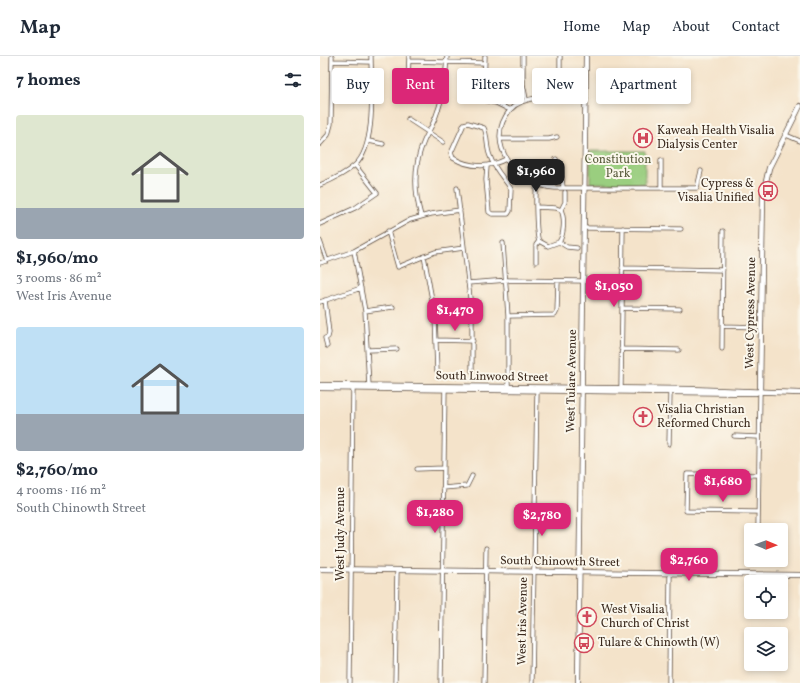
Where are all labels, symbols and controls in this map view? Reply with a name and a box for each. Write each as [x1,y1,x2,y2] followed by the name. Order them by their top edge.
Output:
[20,15,61,41] text: Map
[563,18,600,37] text: Home
[622,18,650,37] text: Map
[672,18,710,37] text: About
[732,18,780,37] text: Contact
[332,68,384,104] chip: Buy
[392,68,449,104] chip: Rent
[457,68,524,104] chip: Filters
[532,68,588,104] chip: New
[596,68,691,104] chip: Apartment
[16,69,81,92] text: 7 homes
[282,69,304,91] icon: filters
[657,123,774,153] place label: Kaweah Health Visalia Dialysis Center
[632,127,654,149] hospital icon: Kaweah Health Visalia Dialysis Center
[124,141,196,213] icon: home
[585,152,651,182] park label: Constitution Park
[503,159,569,193] pin: $1,960
[517,163,555,181] text: $1,960
[677,176,754,206] place label: Cypress & Visalia Unified
[757,180,779,202] bus stop icon: Cypress & Visalia Unified
[16,247,98,270] text: $1,960/mo
[742,257,760,369] street label: West Cypress Avenue
[16,270,101,288] text: 3 rooms · 86 m²
[581,274,647,308] pin: $1,050
[595,278,633,296] text: $1,050
[16,288,112,306] text: West Iris Avenue
[422,298,488,332] pin: $1,470
[436,302,474,320] text: $1,470
[563,329,581,433] street label: West Tulare Avenue
[124,353,196,425] icon: home
[435,368,549,386] street label: South Linwood Street
[657,402,751,432] place label: Visalia Christian Reformed Church
[632,406,654,428] church icon: Visalia Christian Reformed Church
[16,459,98,482] text: $2,760/mo
[690,469,756,503] pin: $1,680
[704,473,742,491] text: $1,680
[16,482,106,500] text: 4 rooms · 116 m²
[333,487,349,581] street label: West Judy Avenue
[16,500,146,518] text: South Chinowth Street
[402,500,468,534] pin: $1,280
[509,503,575,537] pin: $2,780
[416,504,454,522] text: $1,280
[523,507,561,525] text: $2,780
[744,523,788,567] north arrow
[744,523,788,671] map controls
[656,548,722,582] pin: $2,760
[670,552,708,570] text: $2,760
[500,553,620,571] street label: South Chinowth Street
[744,575,788,619] button: locate
[514,576,532,665] street label: West Iris Avenue
[601,602,689,632] place label: West Visalia Church of Christ
[576,606,598,628] church icon: West Visalia Church of Christ
[744,627,788,671] button: layers
[573,632,595,654] bus stop icon: Tulare & Chinowth (W)
[598,635,720,651] place label: Tulare & Chinowth (W)

